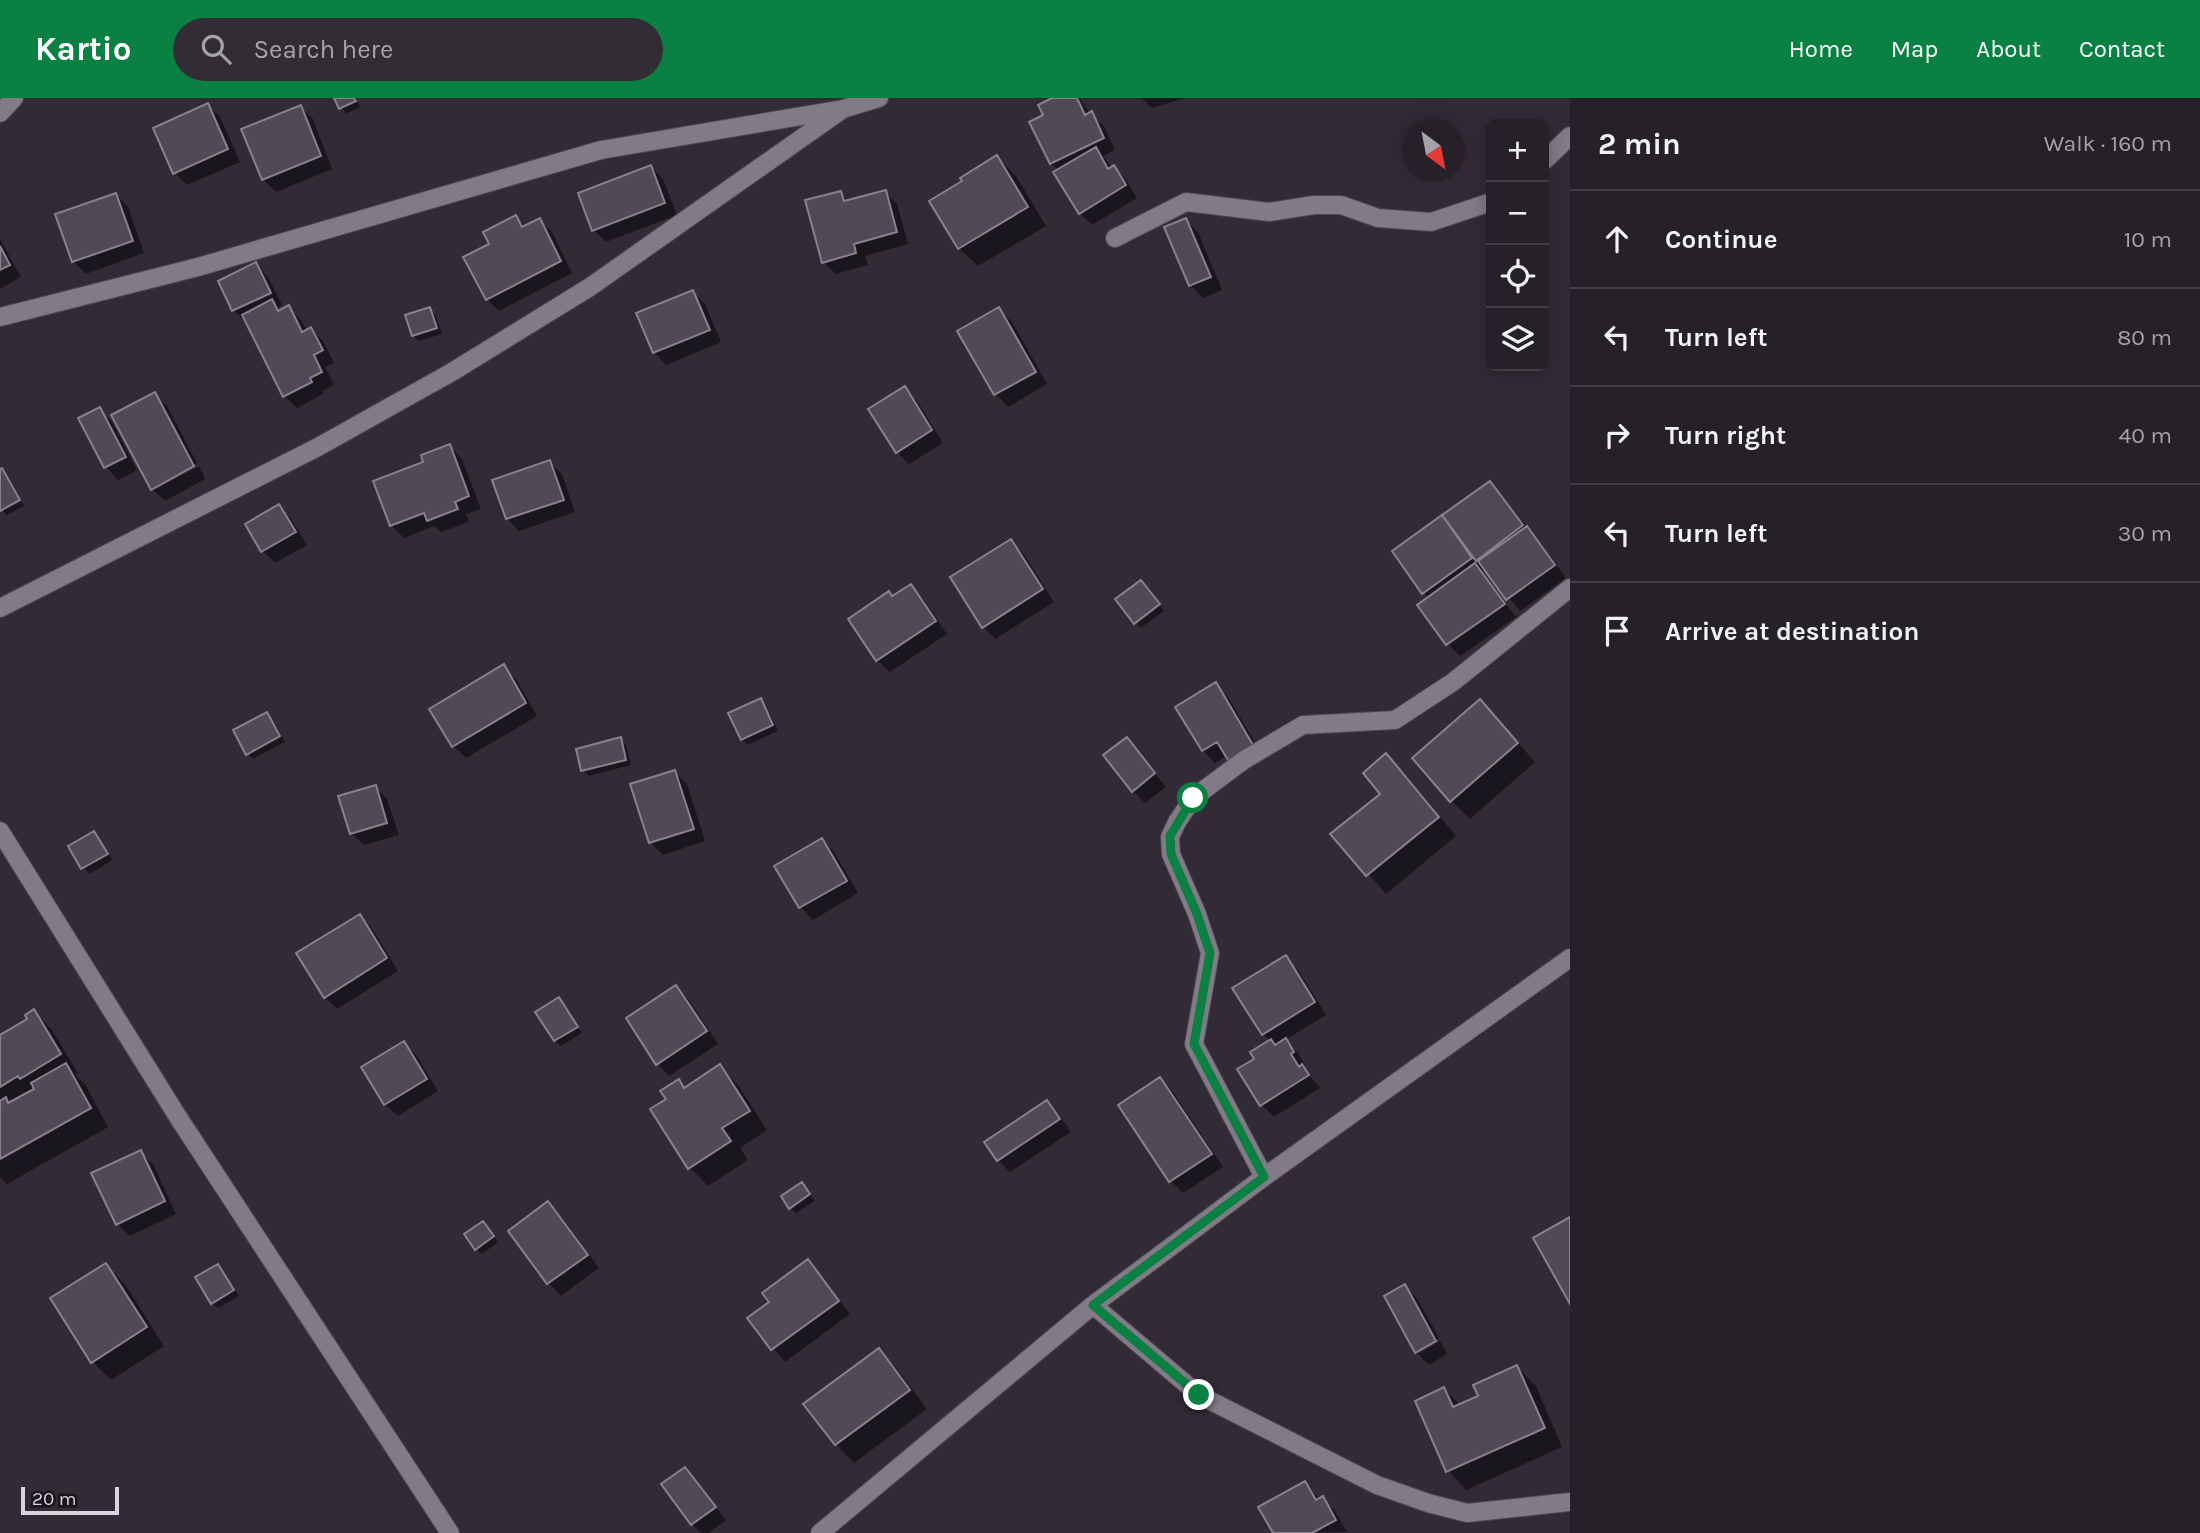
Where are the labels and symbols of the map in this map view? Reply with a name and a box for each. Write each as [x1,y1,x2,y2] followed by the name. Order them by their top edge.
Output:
[1402,119,1465,182] north arrow
[1177,782,1208,813] route start
[1183,1379,1214,1410] route end
[21,1484,119,1516] scale bar

